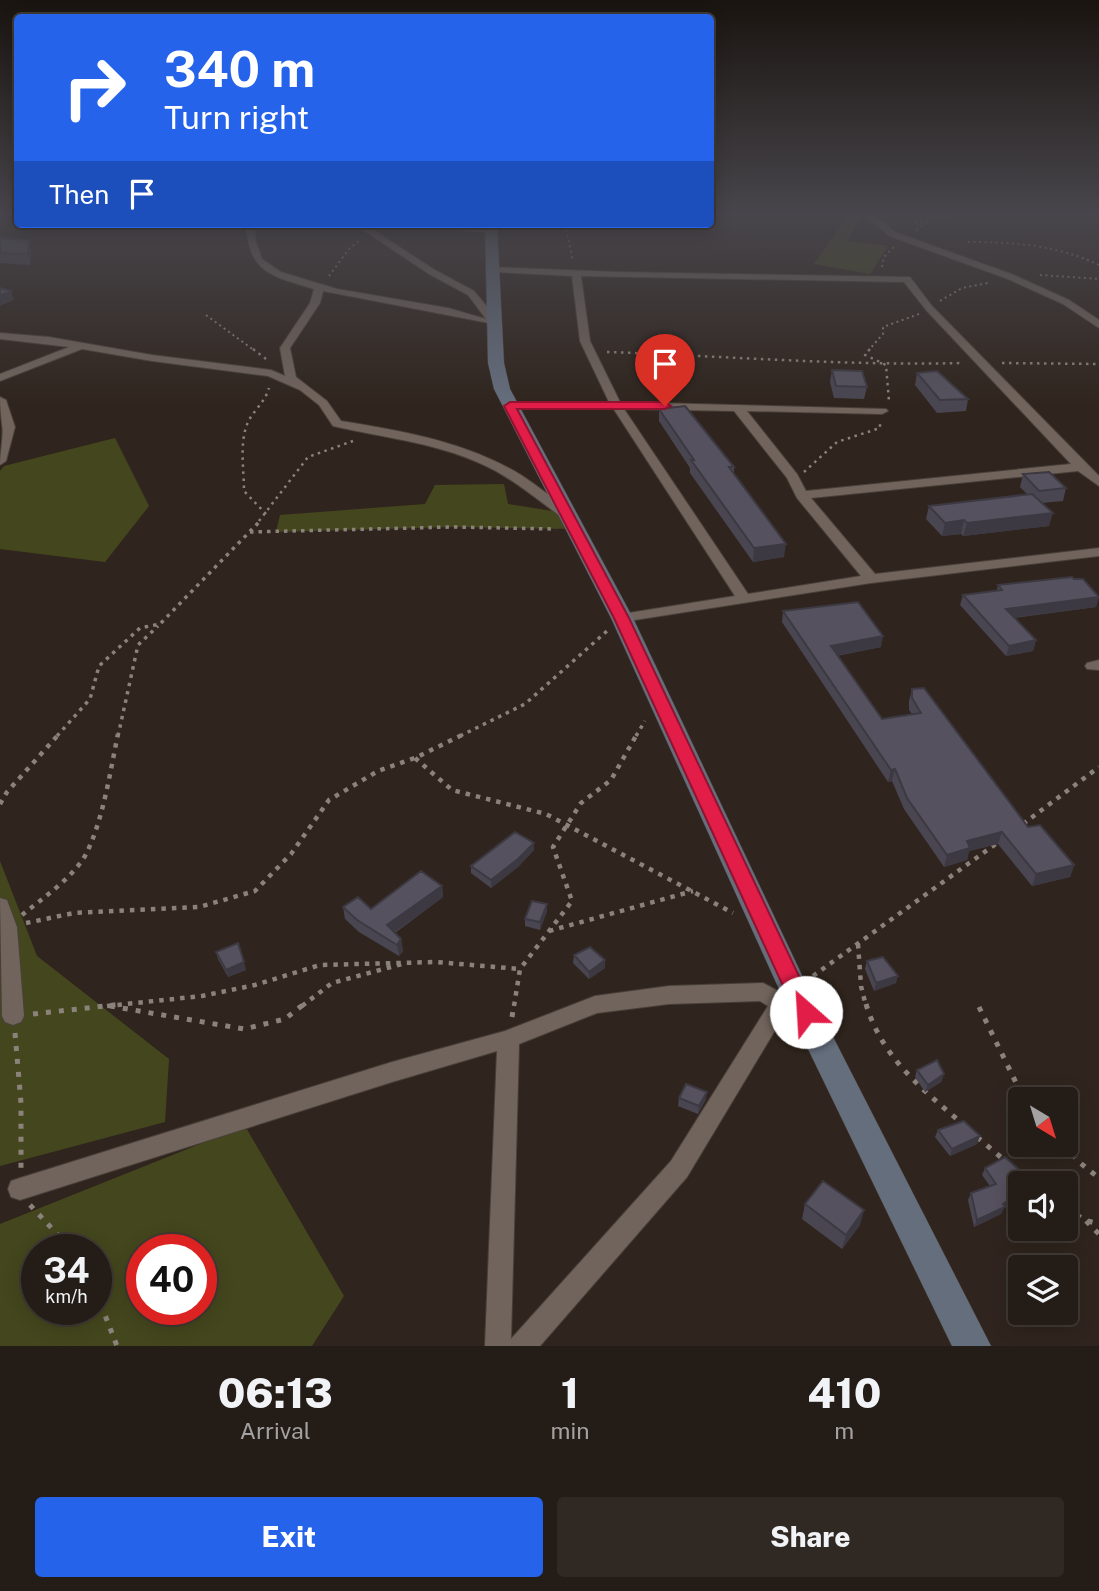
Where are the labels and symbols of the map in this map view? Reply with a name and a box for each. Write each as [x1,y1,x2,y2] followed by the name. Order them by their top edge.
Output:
[635,334,695,406] pin
[769,975,843,1049] position arrow
[1008,1087,1078,1157] north arrow
[126,1234,217,1325] speed limit sign: 40

